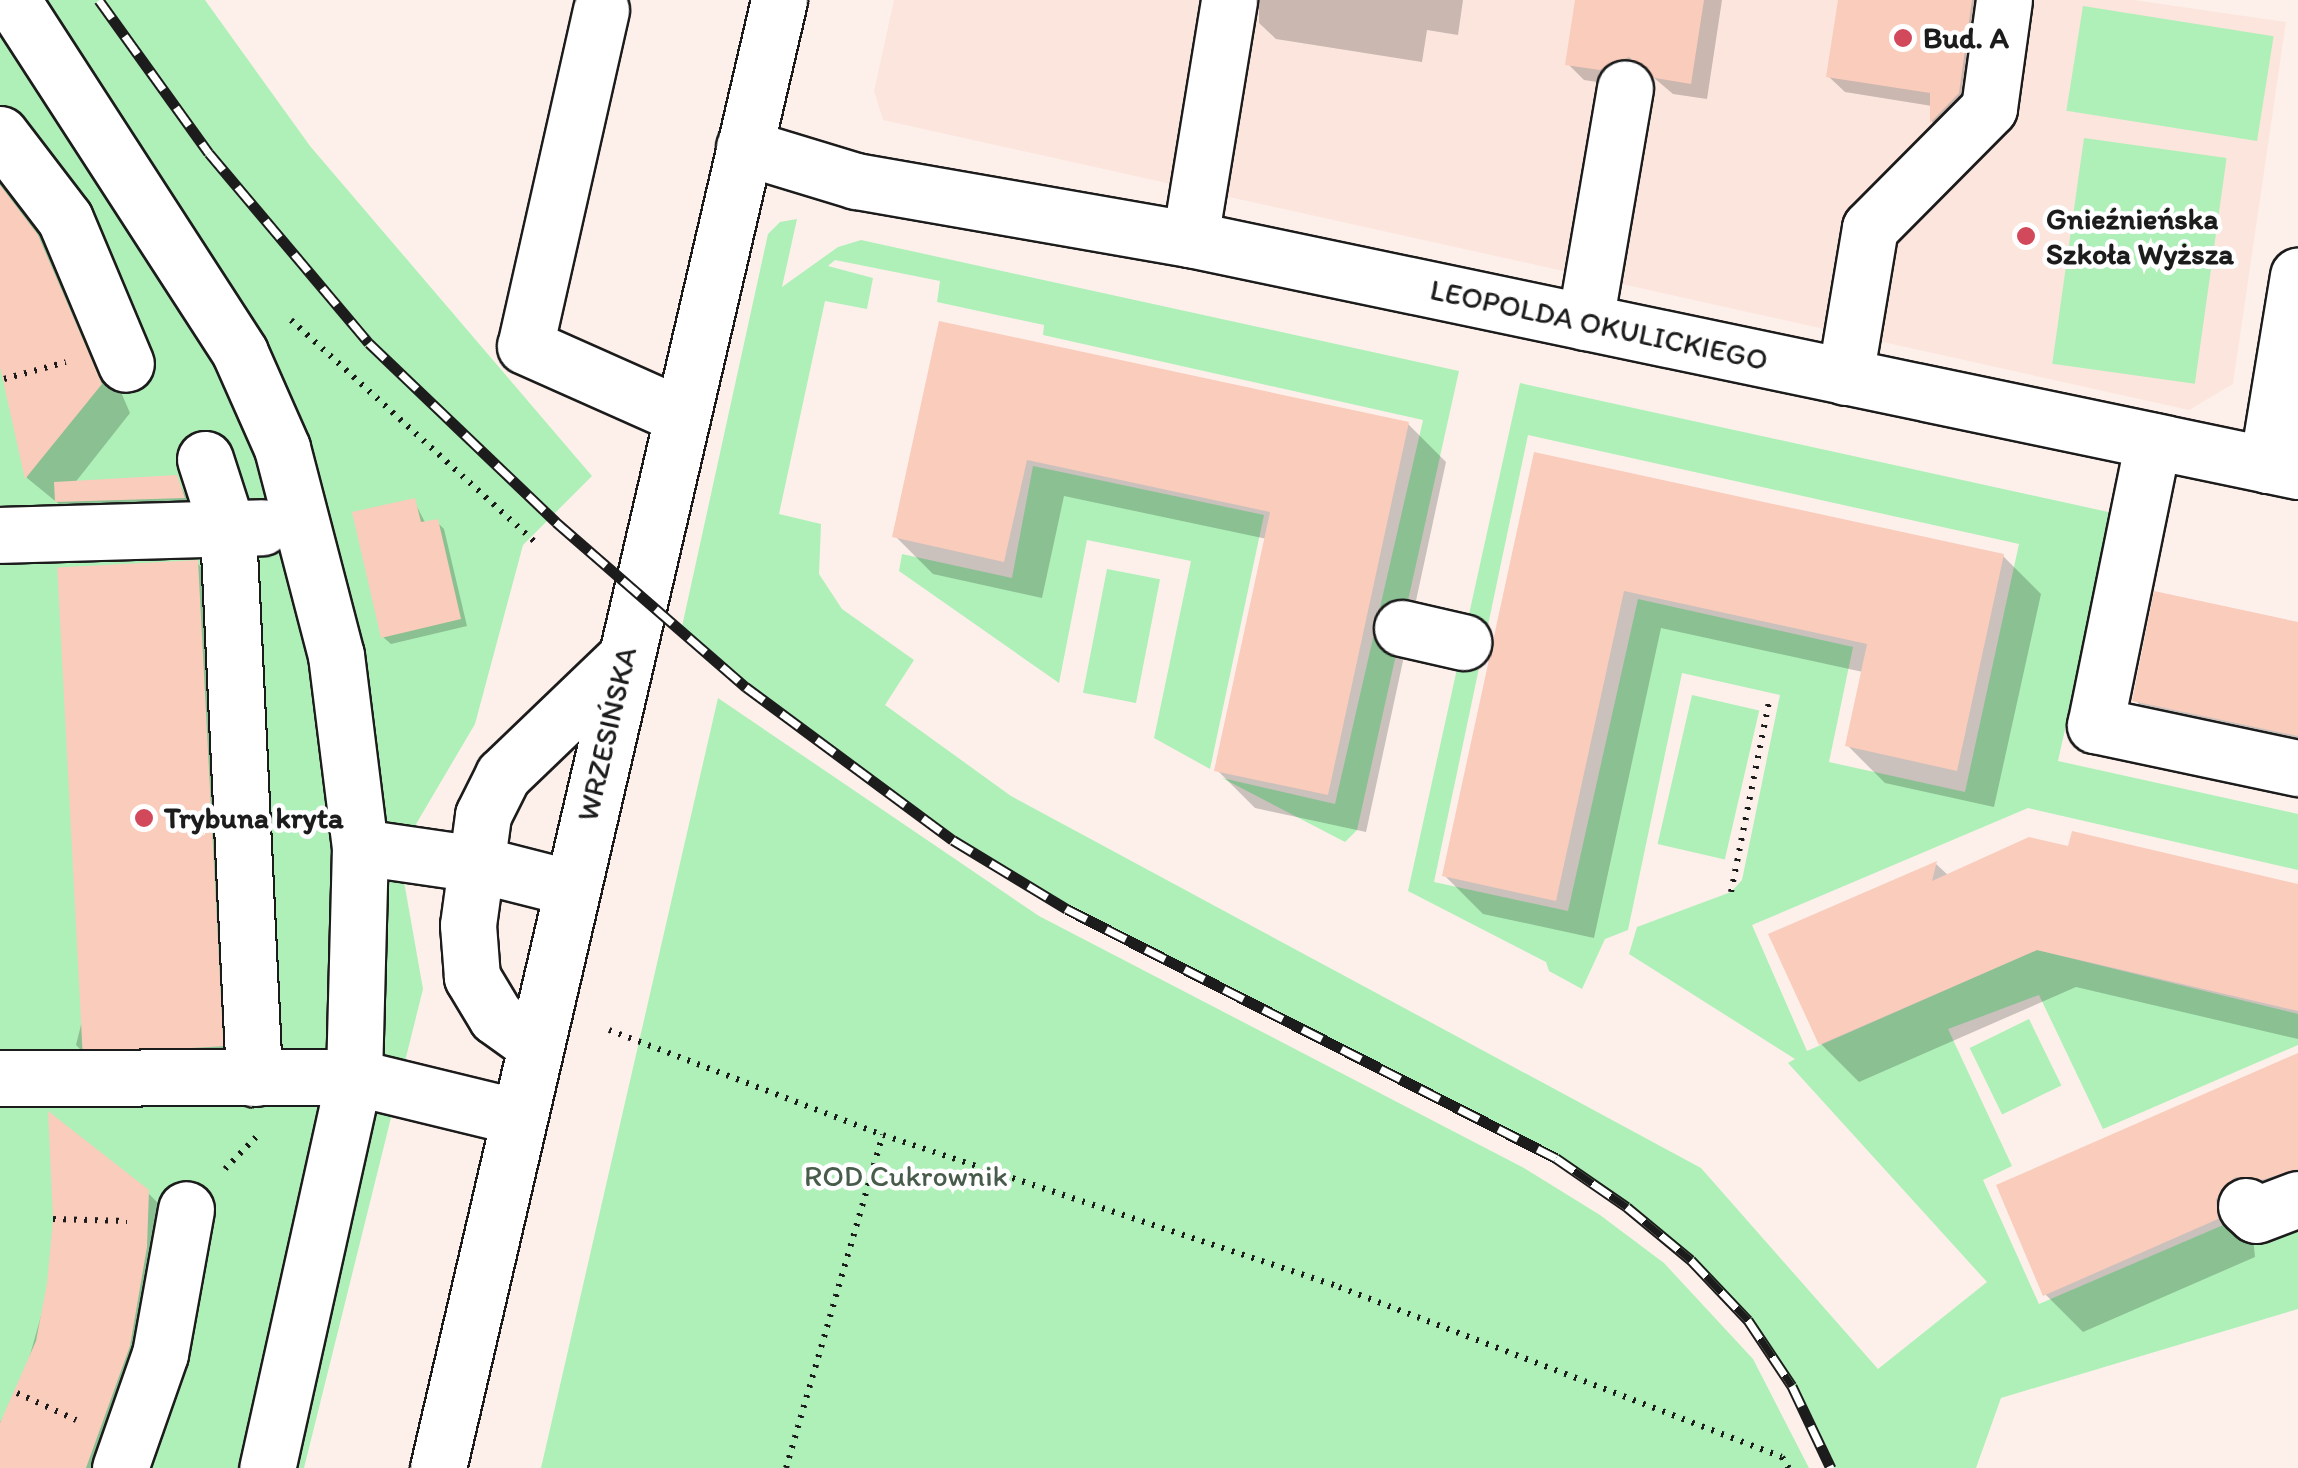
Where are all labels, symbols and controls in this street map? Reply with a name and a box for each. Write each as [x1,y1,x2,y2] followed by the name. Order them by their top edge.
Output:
[1923,20,2009,56] place label: Bud. A
[1892,27,1914,49] marker: Bud. A
[2046,201,2234,272] place label: Gnieźnieńska Szkoła Wyższa
[2015,225,2037,247] marker: Gnieźnieńska Szkoła Wyższa
[1425,271,1773,379] street label: LEOPOLDA OKULICKIEGO
[569,643,645,825] street label: WRZESIŃSKA
[164,800,343,836] place label: Trybuna kryta
[133,807,155,829] marker: Trybuna kryta
[804,1158,1008,1194] park label: ROD Cukrownik

